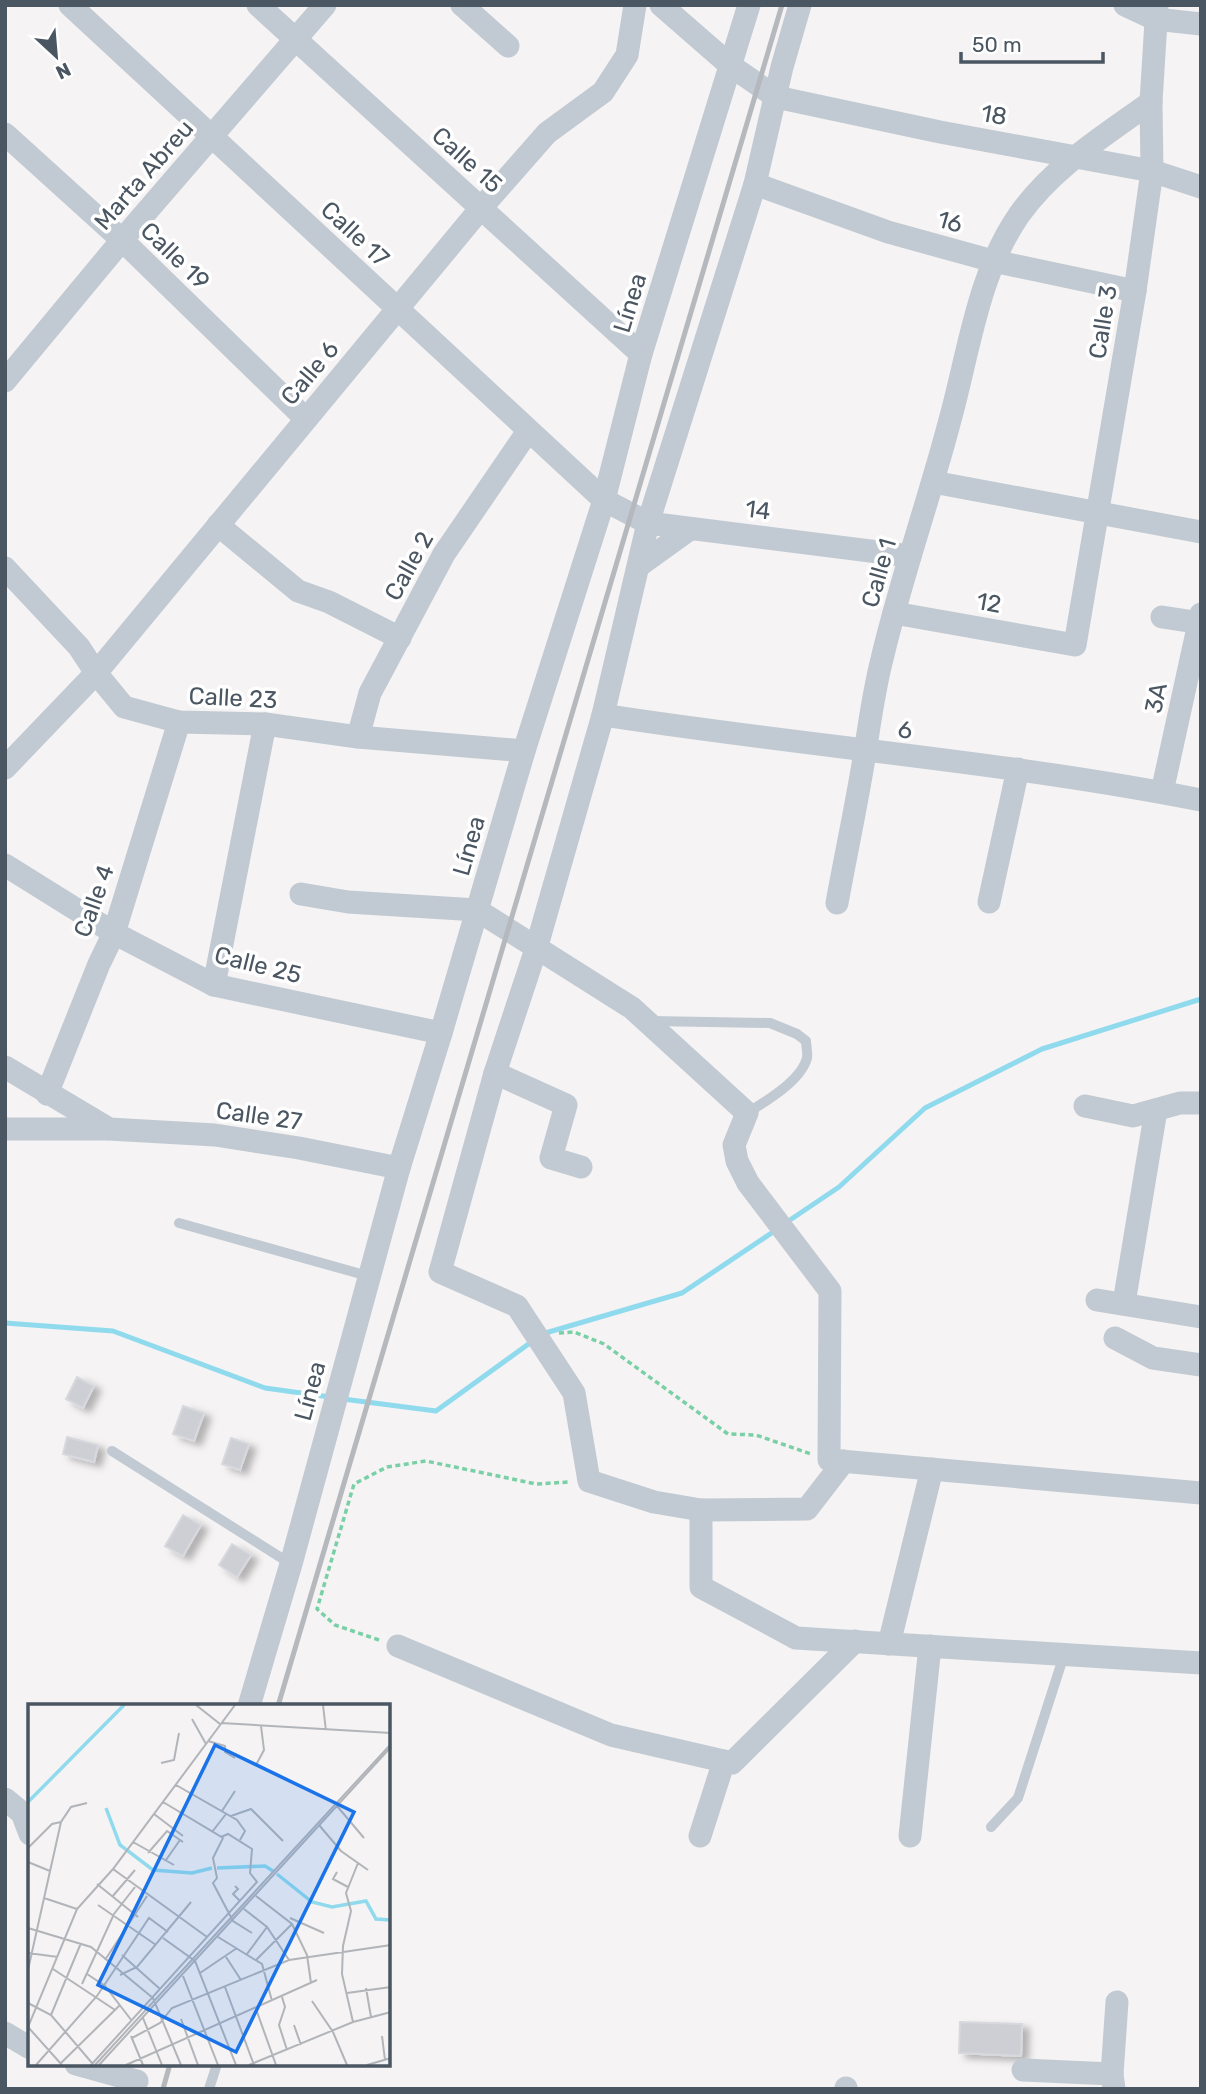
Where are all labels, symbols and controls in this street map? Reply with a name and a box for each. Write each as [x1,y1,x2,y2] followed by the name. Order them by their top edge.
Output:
[21,21,91,91] north arrow
[961,21,1103,65] scale bar
[972,32,1022,57] text: 50 m
[52,57,74,84] text: N
[979,99,1009,131] street label: 18
[89,114,199,236] street label: Marta Abreu
[426,121,508,199] street label: Calle 15
[315,196,395,272] street label: Calle 17
[934,205,966,239] street label: 16
[135,216,215,296] street label: Calle 19
[608,270,652,336] street label: Línea
[1083,283,1123,361] street label: Calle 3
[275,335,345,411] street label: Calle 6
[744,495,772,525] street label: 14
[379,527,439,605] street label: Calle 2
[856,535,902,611] street label: Calle 1
[975,587,1003,619] street label: 12
[1139,680,1173,716] street label: 3A
[188,682,278,714] street label: Calle 23
[896,715,914,745] street label: 6
[447,813,491,879] street label: Línea
[68,861,120,941] street label: Calle 4
[212,941,304,989] street label: Calle 25
[214,1096,304,1136] street label: Calle 27
[289,1358,331,1424] street label: Línea
[28,1704,390,2066] inset map

